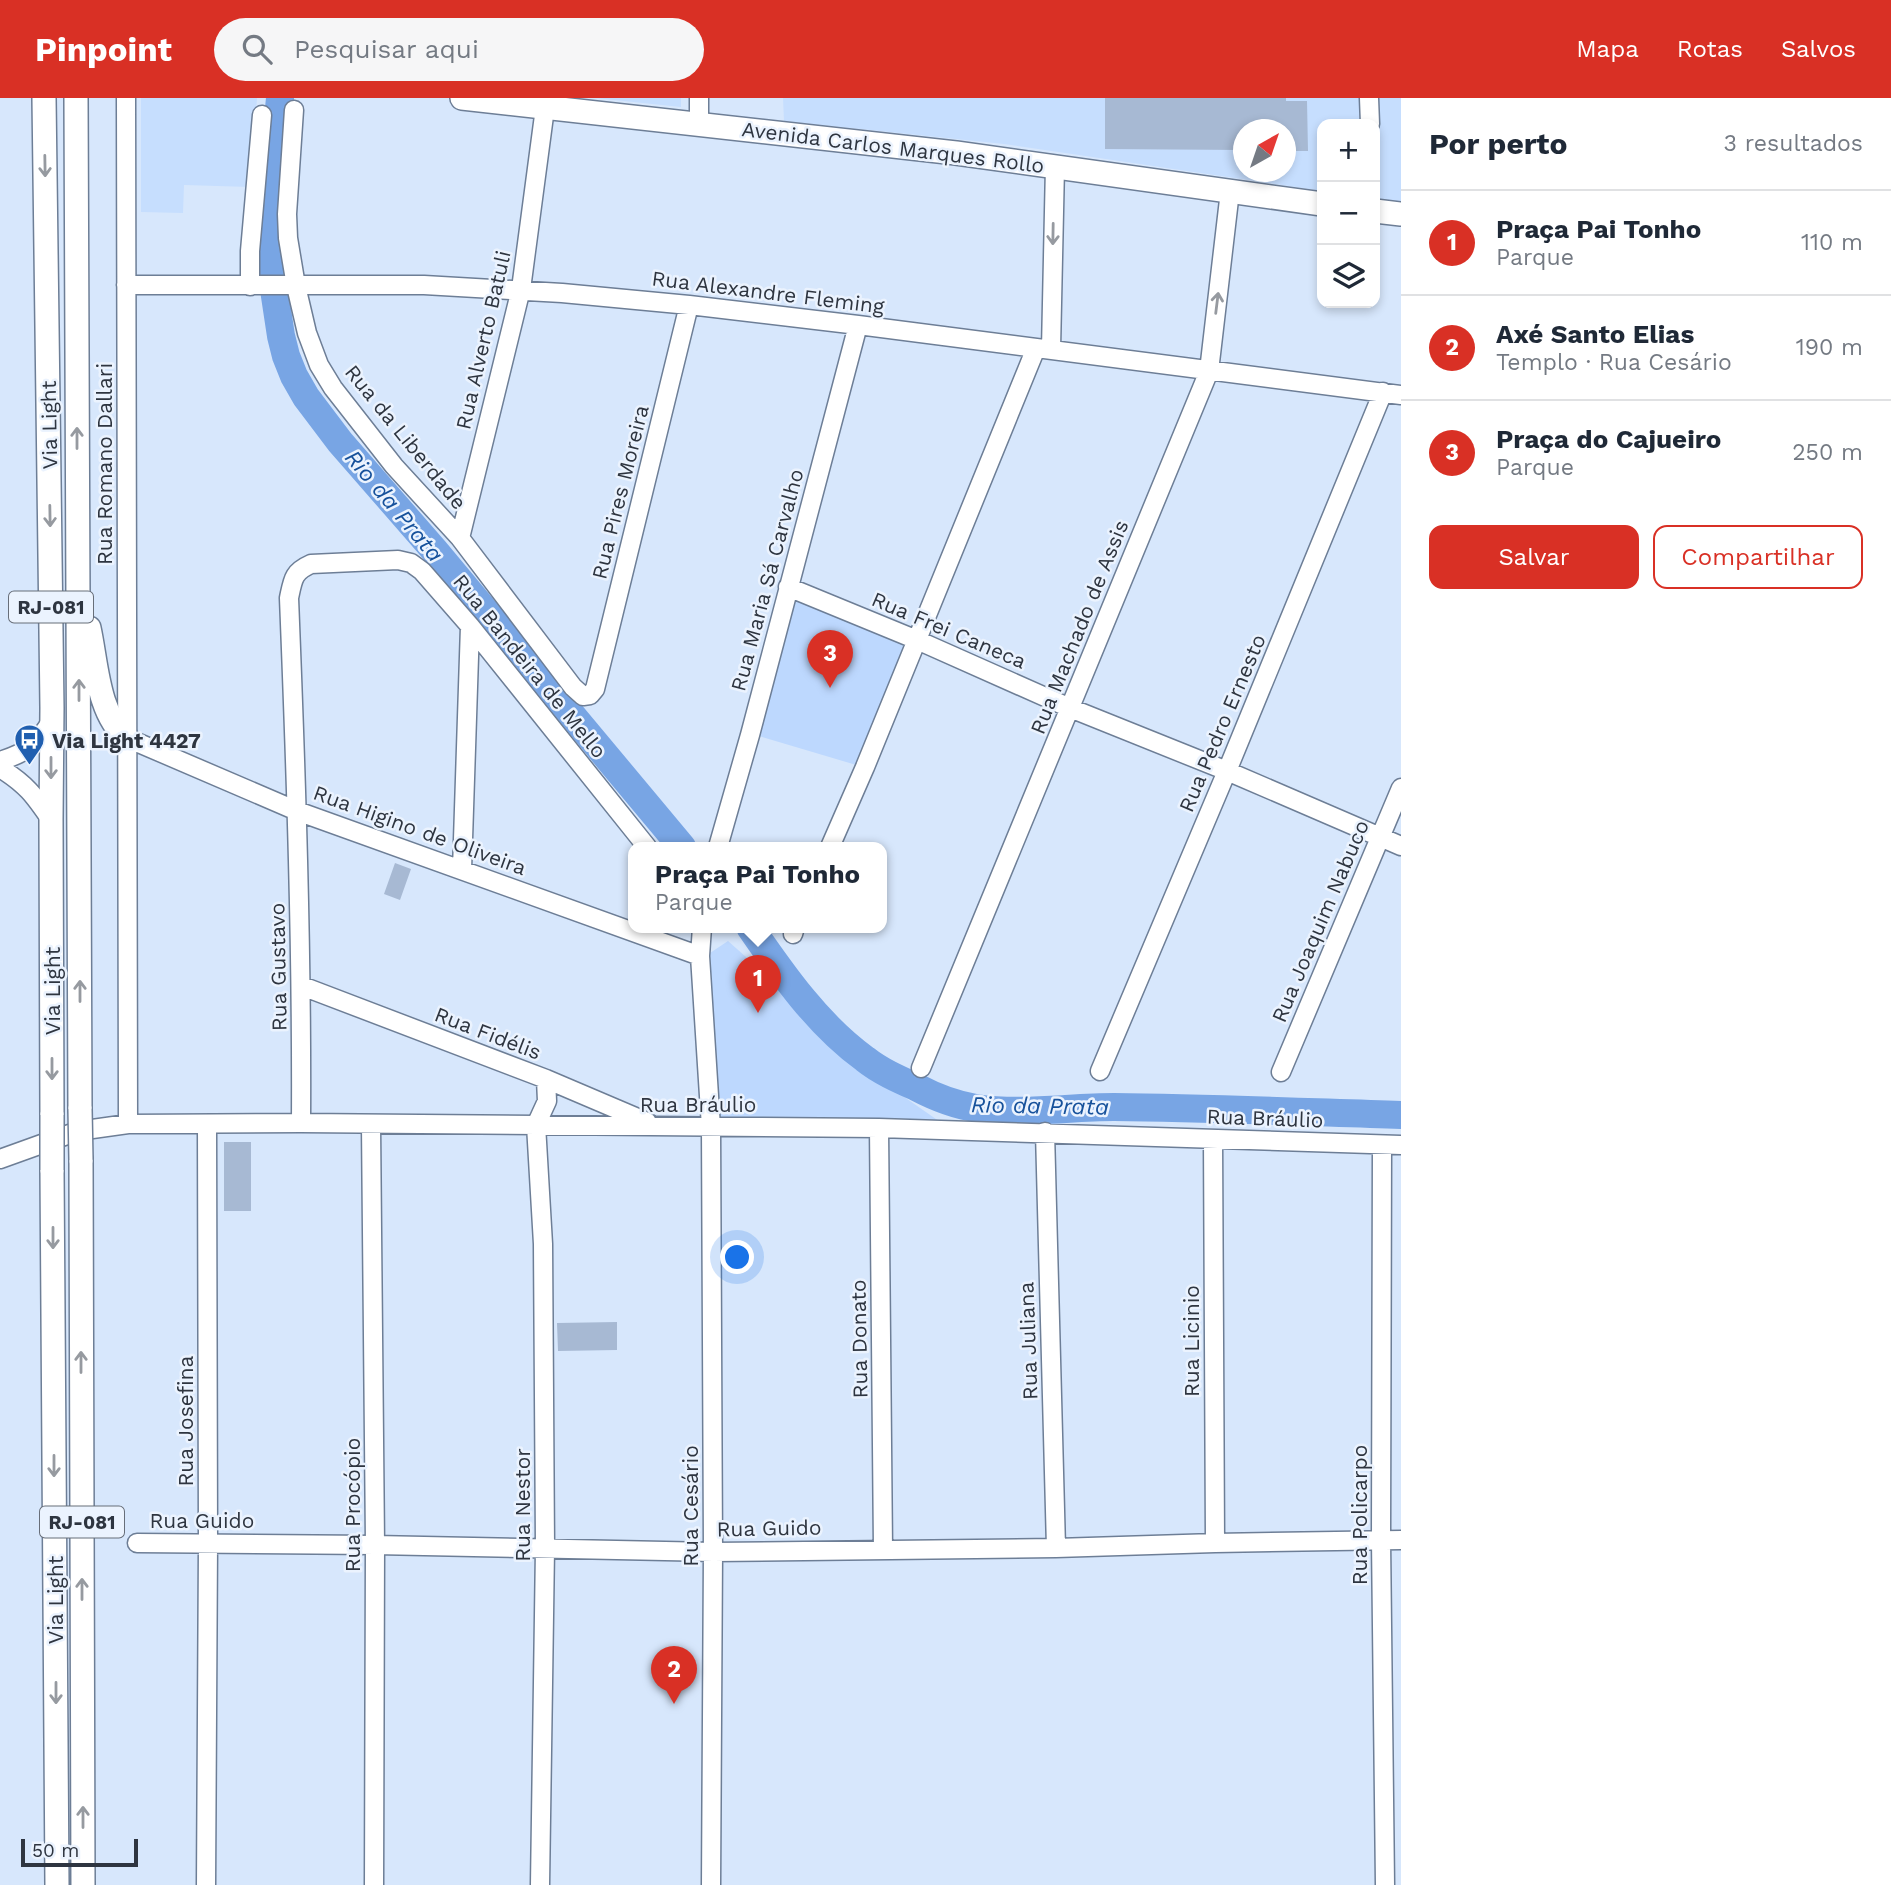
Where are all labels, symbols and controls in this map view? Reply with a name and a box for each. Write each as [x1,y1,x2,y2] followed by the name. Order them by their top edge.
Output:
[214,18,704,81] search box
[35,30,172,69] text: Pinpoint
[238,30,276,68] icon: search
[294,34,479,64] text: Pesquisar aqui
[1576,35,1639,63] text: Mapa
[1677,35,1743,63] text: Rotas
[1781,35,1856,63] text: Salvos
[740,116,1046,178] street label: Avenida Carlos Marques Rollo
[1233,119,1296,182] north arrow
[1317,119,1380,308] map controls
[1317,119,1380,182] button: +
[1429,126,1567,161] text: Por perto
[1724,130,1863,157] text: 3 resultados
[38,154,52,177] one-way arrow
[1317,182,1380,245] button: −
[1496,214,1701,244] text: Praça Pai Tonho
[1047,222,1060,245] one-way arrow
[1447,229,1457,256] text: 1
[1801,229,1863,256] text: 110 m
[1496,244,1574,271] text: Parque
[1317,245,1380,308] button: layers
[450,248,516,432] street label: Rua Alverto Batuli
[650,265,886,319] street label: Rua Alexandre Fleming
[1211,292,1224,315] one-way arrow
[1496,319,1694,349] text: Axé Santo Elias
[1445,334,1459,361] text: 2
[1796,334,1863,361] text: 190 m
[1496,349,1732,376] text: Templo · Rua Cesário
[340,360,472,514] street label: Rua da Liberdade
[92,363,117,565] street label: Rua Romano Dallari
[36,380,62,470] street label: Via Light
[586,402,654,582] street label: Rua Pires Moreira
[1496,424,1721,454] text: Praça do Cajueiro
[71,427,84,450] one-way arrow
[1445,439,1459,466] text: 3
[1792,439,1863,466] text: 250 m
[339,444,449,568] water label: Rio da Prata
[1496,454,1574,481] text: Parque
[725,466,809,694] street label: Rua Maria Sá Carvalho
[43,504,57,527] one-way arrow
[1025,516,1133,738] street label: Rua Machado de Assis
[1429,525,1639,589] button: Salvar
[1653,525,1863,589] button: Compartilhar
[448,569,612,763] street label: Rua Bandeira de Mello
[868,586,1030,674] street label: Rua Frei Caneca
[9,592,93,622] road number: RJ-081
[807,630,853,688] pin: 3
[1173,630,1271,816] street label: Rua Pedro Ernesto
[72,679,86,702] one-way arrow
[12,723,46,767] bus stop icon: Via Light 4427
[52,728,201,753] place label: Via Light 4427
[44,756,58,779] one-way arrow
[310,780,530,880] street label: Rua Higino de Oliveira
[1266,816,1374,1026] street label: Rua Joaquim Nabuco
[628,842,887,933] popup
[655,859,860,889] text: Praça Pai Tonho
[655,889,733,916] text: Parque
[264,903,292,1031] street label: Rua Gustavo
[40,946,65,1035] street label: Via Light
[735,955,781,1013] pin: 1
[73,980,87,1003] one-way arrow
[431,1001,545,1065] street label: Rua Fidélis
[45,1057,59,1080] one-way arrow
[971,1091,1109,1121] water label: Rio da Prata
[640,1092,756,1117] street label: Rua Bráulio
[1206,1103,1324,1133] street label: Rua Bráulio
[46,1227,60,1250] one-way arrow
[720,1240,754,1274] your location
[845,1279,873,1399] street label: Rua Donato
[1013,1281,1043,1401] street label: Rua Juliana
[1179,1285,1204,1397] street label: Rua Licinio
[74,1351,88,1374] one-way arrow
[173,1355,198,1486] street label: Rua Josefina
[340,1438,365,1572] street label: Rua Procópio
[678,1445,703,1567] street label: Rua Cesário
[1347,1445,1372,1585] street label: Rua Policarpo
[510,1448,535,1562] street label: Rua Nestor
[47,1454,61,1477] one-way arrow
[40,1506,124,1538] road number: RJ-081
[150,1508,254,1533] street label: Rua Guido
[716,1515,822,1541] street label: Rua Guido
[43,1555,68,1644] street label: Via Light
[75,1578,89,1601] one-way arrow
[651,1646,697,1704] pin: 2
[49,1682,63,1705] one-way arrow
[76,1806,90,1829] one-way arrow
[21,1836,138,1868] scale bar
[32,1839,79,1862] text: 50 m

